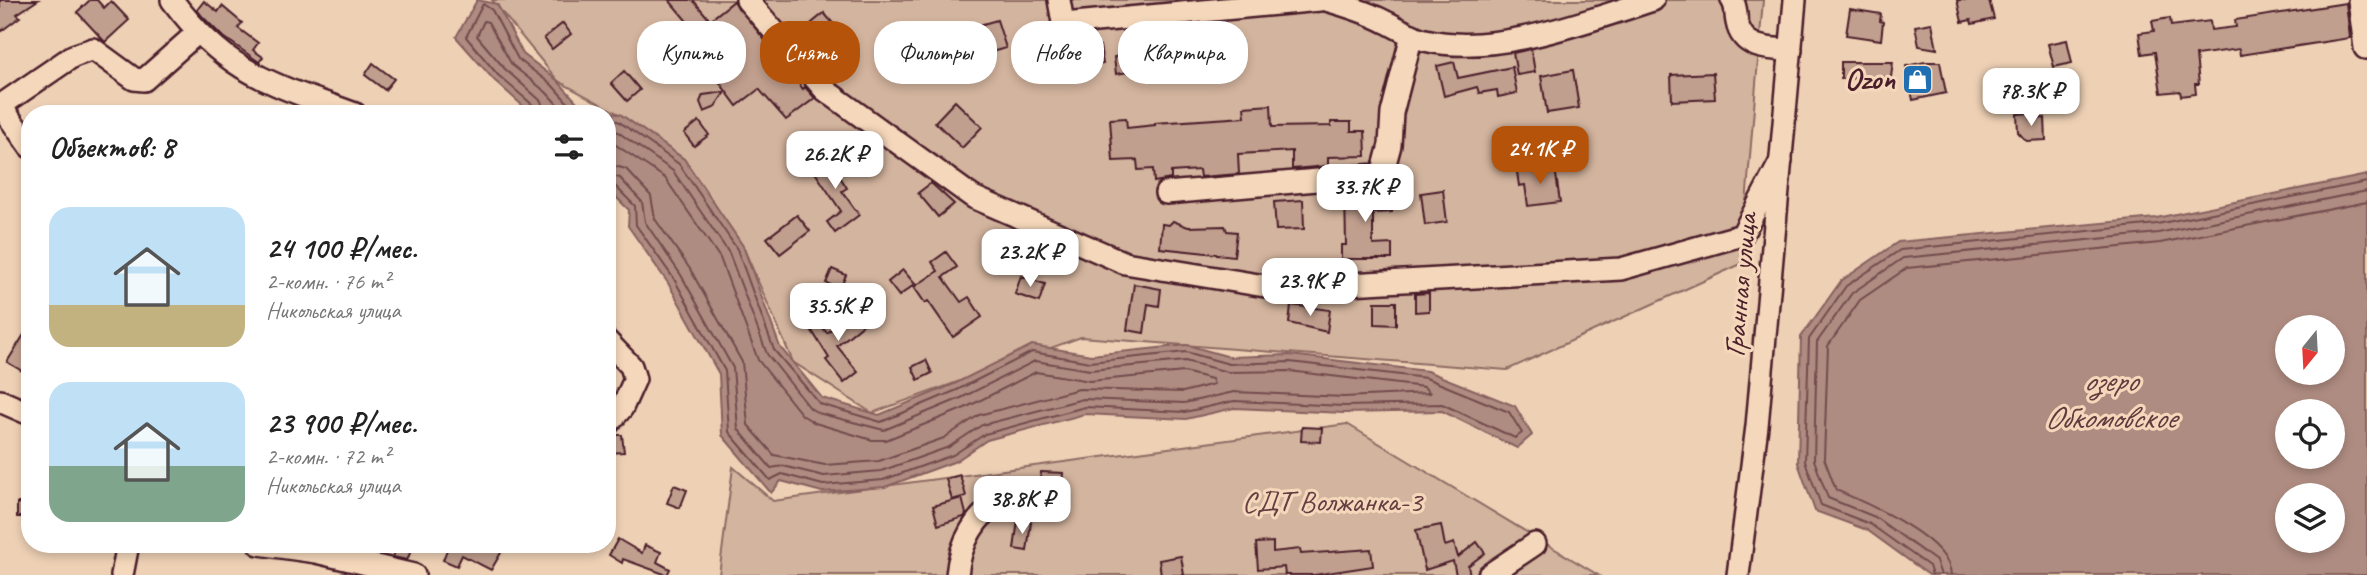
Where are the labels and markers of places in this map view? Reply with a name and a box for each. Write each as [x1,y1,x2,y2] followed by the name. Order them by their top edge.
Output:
[1845,60,1896,98] place label: Ozon
[1901,62,1935,96] shop icon: Ozon
[1966,68,2096,128] pin: 78.3K ₽
[1475,127,1605,186] pin: 24.1K ₽
[770,132,900,191] pin: 26.2K ₽
[1300,164,1430,224] pin: 33.7K ₽
[965,230,1095,289] pin: 23.2K ₽
[1245,258,1375,318] pin: 23.9K ₽
[773,284,903,343] pin: 35.5K ₽
[957,476,1087,536] pin: 38.8K ₽

